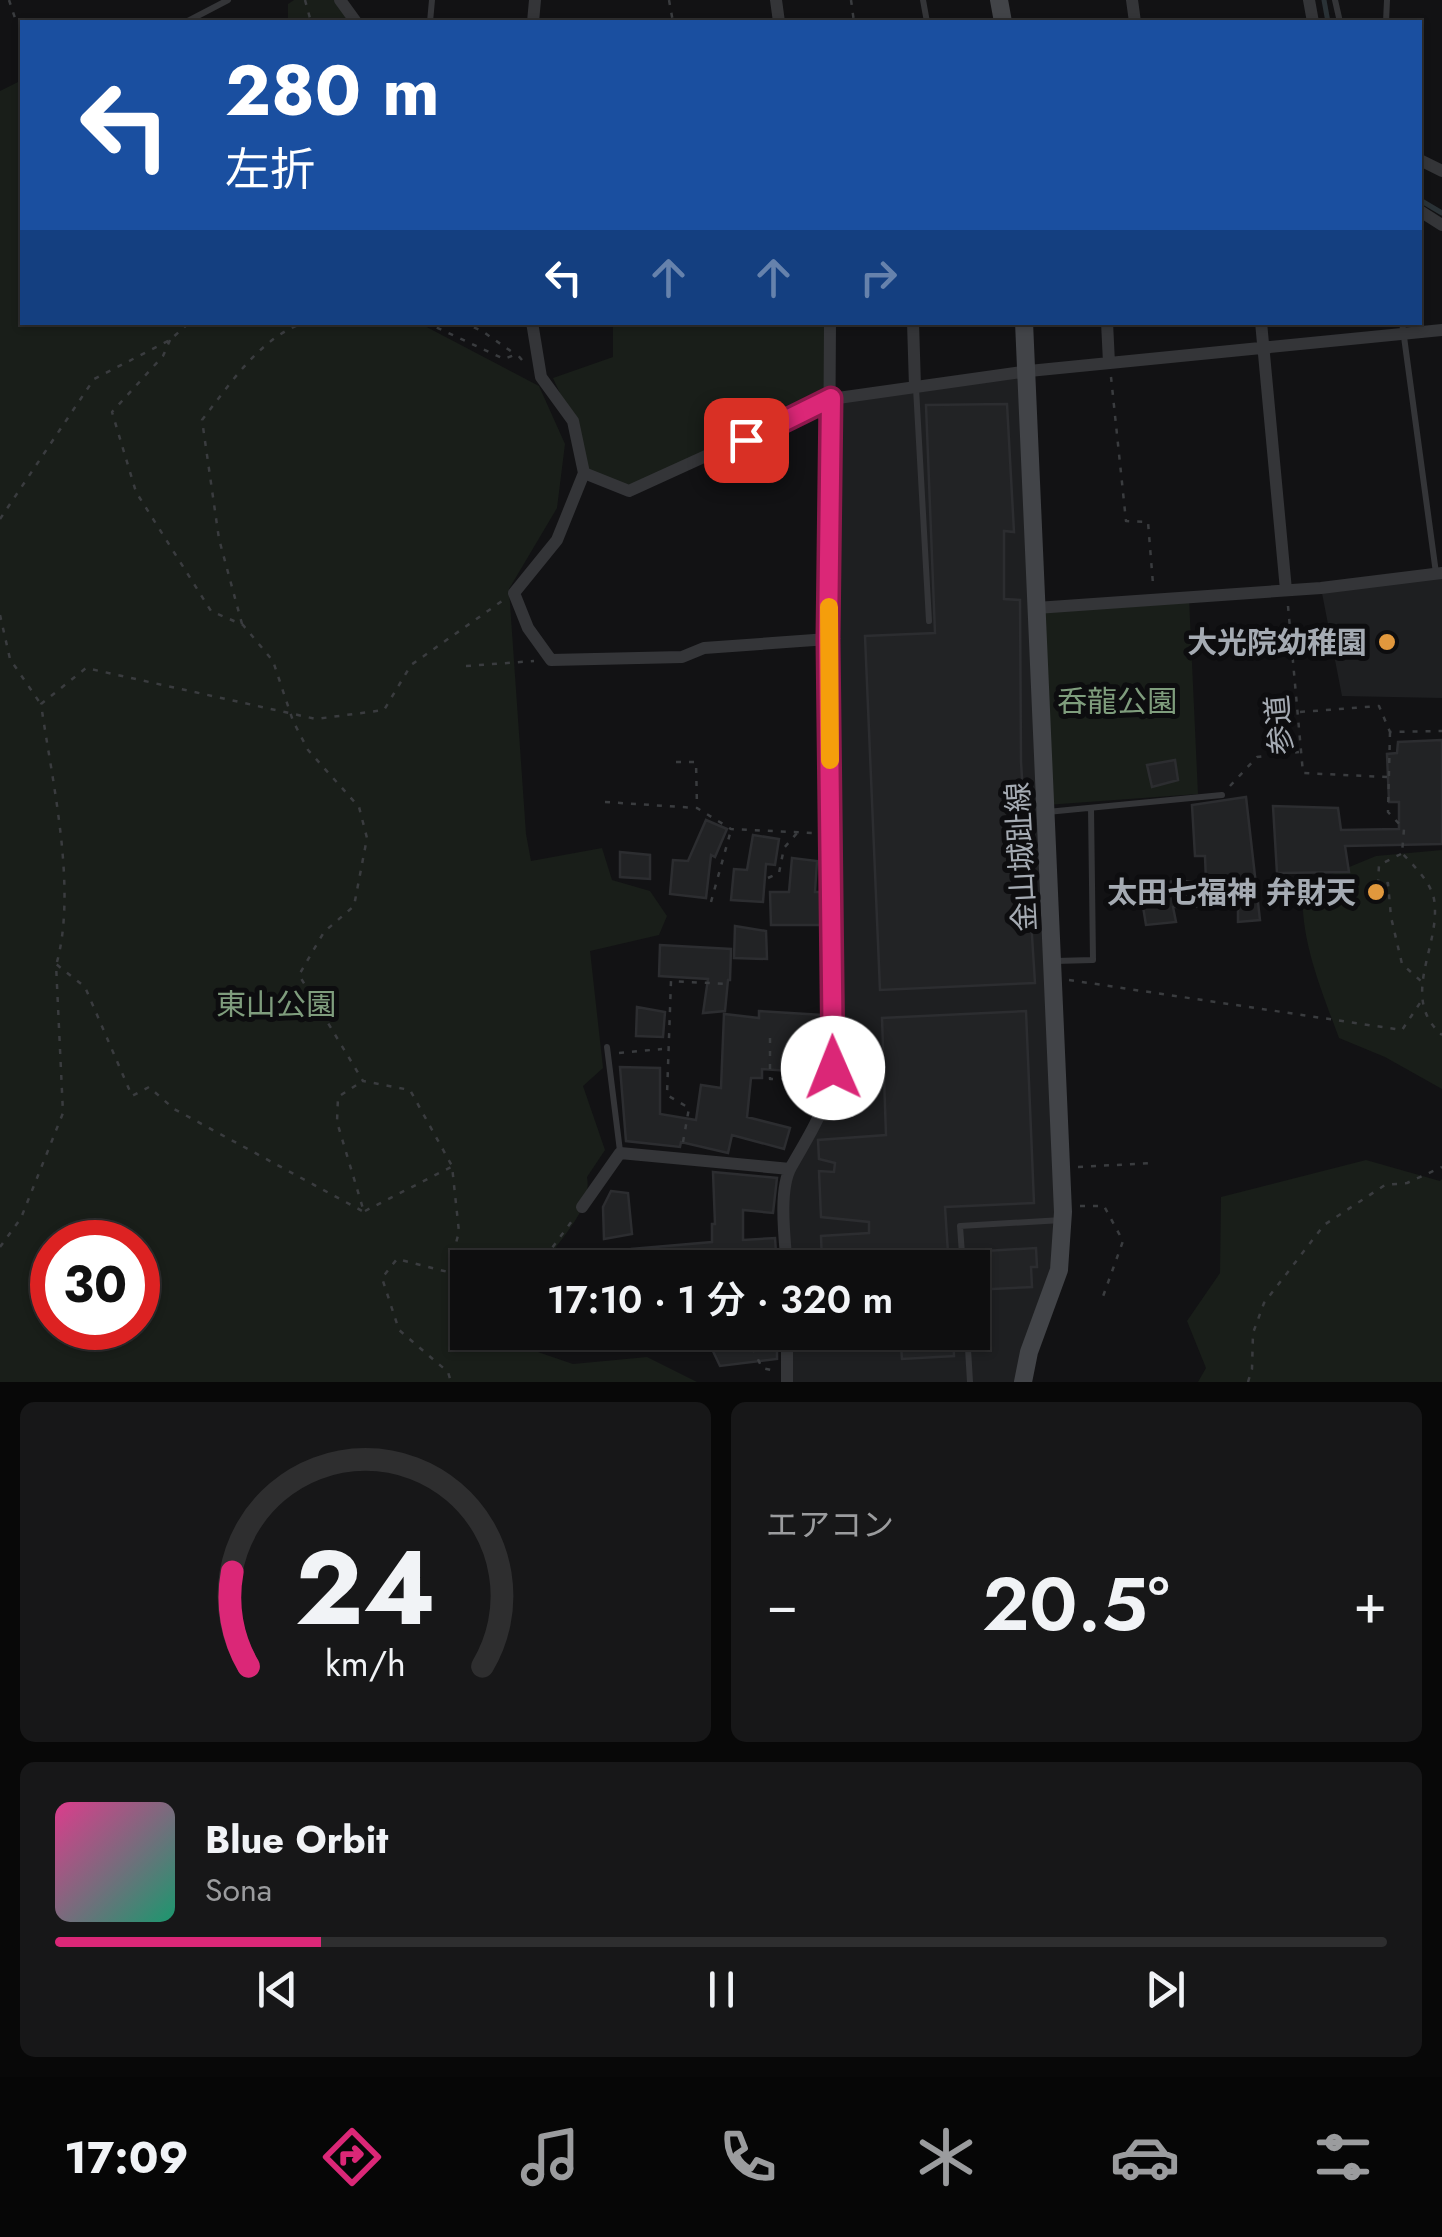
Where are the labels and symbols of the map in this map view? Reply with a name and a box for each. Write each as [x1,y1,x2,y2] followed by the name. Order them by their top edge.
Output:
[704,398,789,483] pin
[1187,621,1367,664] place label: 大光院幼稚園
[1376,631,1398,653] marker: 大光院幼稚園
[1057,680,1177,723] park label: 呑龍公園
[1255,693,1303,757] street label: 参道
[996,781,1046,933] street label: 金山城趾線
[1107,871,1356,914] place label: 太田七福神 弁財天
[1365,881,1387,903] marker: 太田七福神 弁財天
[216,983,336,1026] park label: 東山公園
[781,1016,885,1120] position arrow
[30,1220,160,1350] speed limit sign: 30

